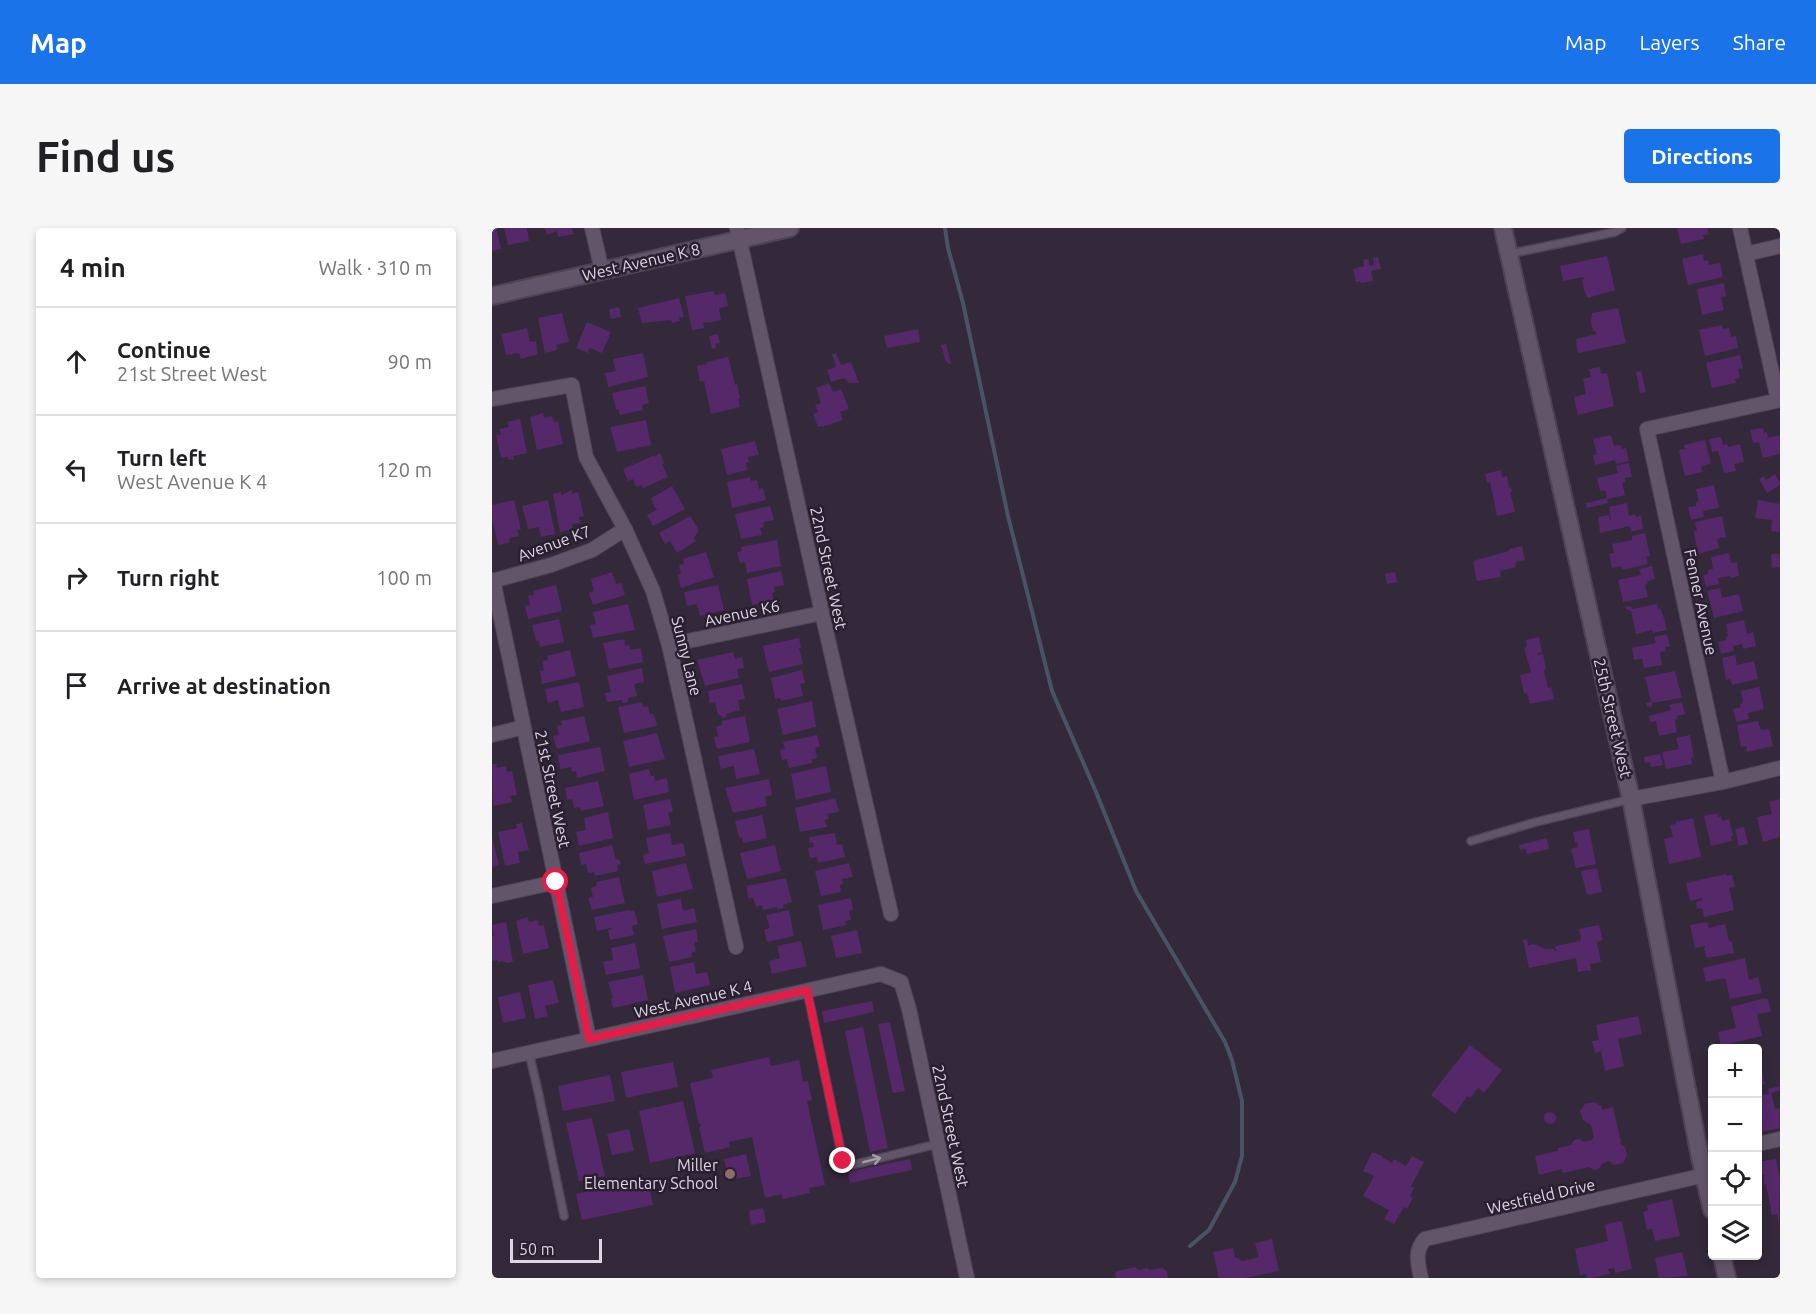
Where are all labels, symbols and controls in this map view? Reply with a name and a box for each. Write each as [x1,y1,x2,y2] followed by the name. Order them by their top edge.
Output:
[30,27,87,58] text: Map
[1565,30,1606,54] text: Map
[1639,30,1700,54] text: Layers
[1733,30,1786,54] text: Share
[1624,129,1780,183] button: Directions
[36,133,175,180] text: Find us
[580,240,702,284] street label: West Avenue K 8
[60,253,126,282] text: 4 min
[319,256,432,279] text: Walk · 310 m
[117,337,211,362] text: Continue
[60,345,93,378] icon: ahead
[388,350,432,373] text: 90 m
[117,362,267,385] text: 21st Street West
[117,445,207,470] text: Turn left
[60,453,93,486] icon: left
[376,458,432,481] text: 120 m
[117,470,267,493] text: West Avenue K 4
[807,505,851,632] street label: 22nd Street West
[515,521,593,565] street label: Avenue K7
[1681,547,1721,657] street label: Fenner Avenue
[60,561,93,594] icon: right
[117,565,219,590] text: Turn right
[376,566,432,589] text: 100 m
[703,596,781,630] street label: Avenue K6
[668,614,706,698] street label: Sunny Lane
[1590,656,1636,780] street label: 25th Street West
[60,669,93,702] icon: arrive
[117,673,331,698] text: Arrive at destination
[532,728,574,850] street label: 21st Street West
[542,868,568,894] route start
[632,977,754,1021] street label: West Avenue K 4
[1708,1044,1762,1260] map controls
[1708,1044,1762,1098] button: +
[929,1063,973,1190] street label: 22nd Street West
[1708,1098,1762,1152] button: −
[829,1147,855,1173] route end
[1708,1152,1762,1206] button: locate
[863,1154,882,1166] one-way arrow
[584,1156,718,1192] place label: Miller Elementary School
[723,1167,737,1181] marker: Miller Elementary School
[1485,1175,1597,1217] street label: Westfield Drive
[1708,1206,1762,1260] button: layers
[510,1236,602,1264] scale bar
[519,1240,555,1258] text: 50 m

